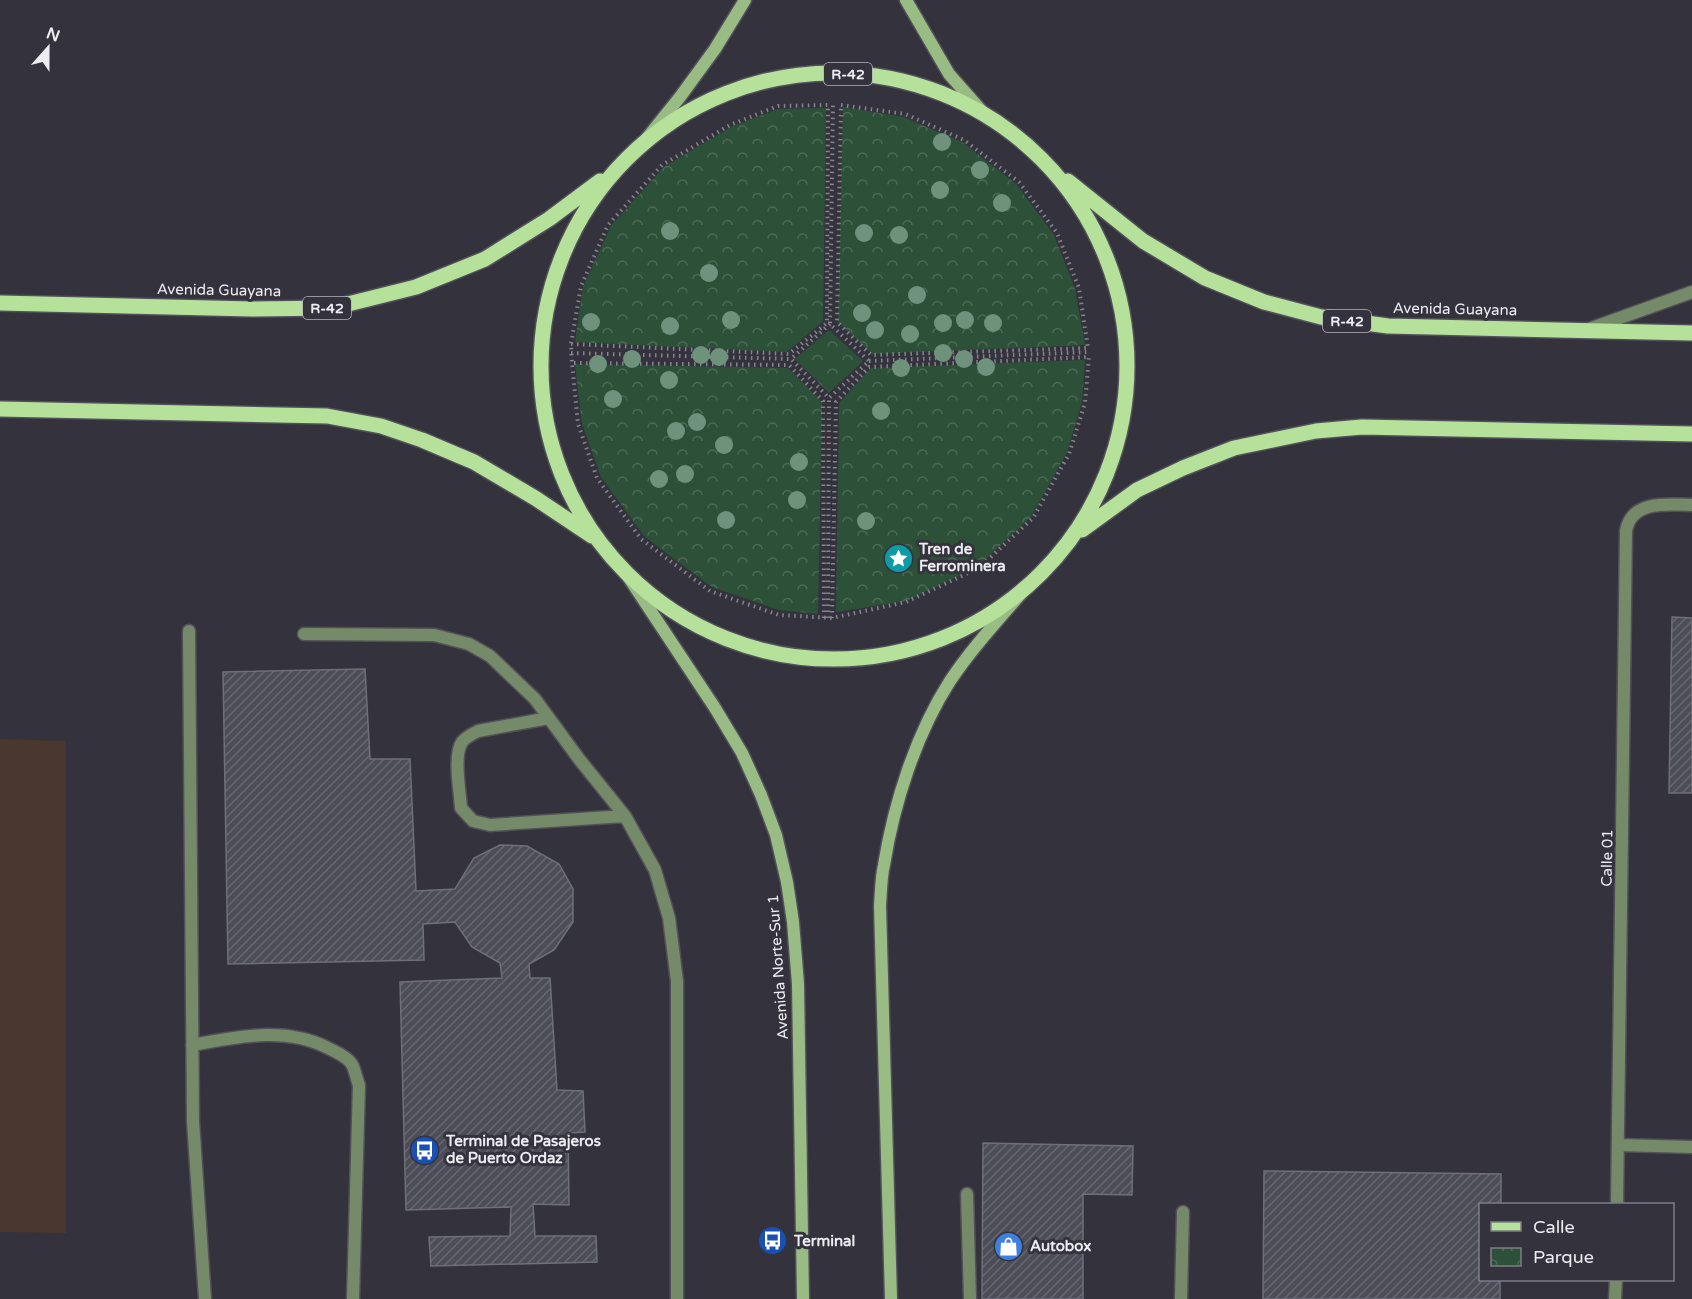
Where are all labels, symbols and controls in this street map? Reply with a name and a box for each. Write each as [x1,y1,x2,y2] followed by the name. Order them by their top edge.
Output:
[18,18,78,78] north arrow
[43,23,63,47] text: N
[824,63,872,85] road number: R-42
[157,280,281,300] street label: Avenida Guayana
[303,297,351,319] road number: R-42
[1393,299,1517,319] street label: Avenida Guayana
[1323,310,1371,332] road number: R-42
[918,540,1006,575] place label: Tren de Ferrominera
[882,542,914,574] place icon: Tren de Ferrominera
[1597,829,1617,887] street label: Calle 01
[764,894,792,1040] street label: Avenida Norte-Sur 1
[445,1132,601,1167] place label: Terminal de Pasajeros de Puerto Ordaz
[409,1134,441,1166] bus stop icon: Terminal de Pasajeros de Puerto Ordaz
[1479,1203,1674,1281] legend
[1533,1216,1575,1238] text: Calle
[757,1225,789,1257] bus stop icon: Terminal
[993,1230,1025,1262] shop icon: Autobox
[793,1232,855,1250] place label: Terminal
[1030,1237,1091,1255] place label: Autobox
[1533,1246,1594,1268] text: Parque

